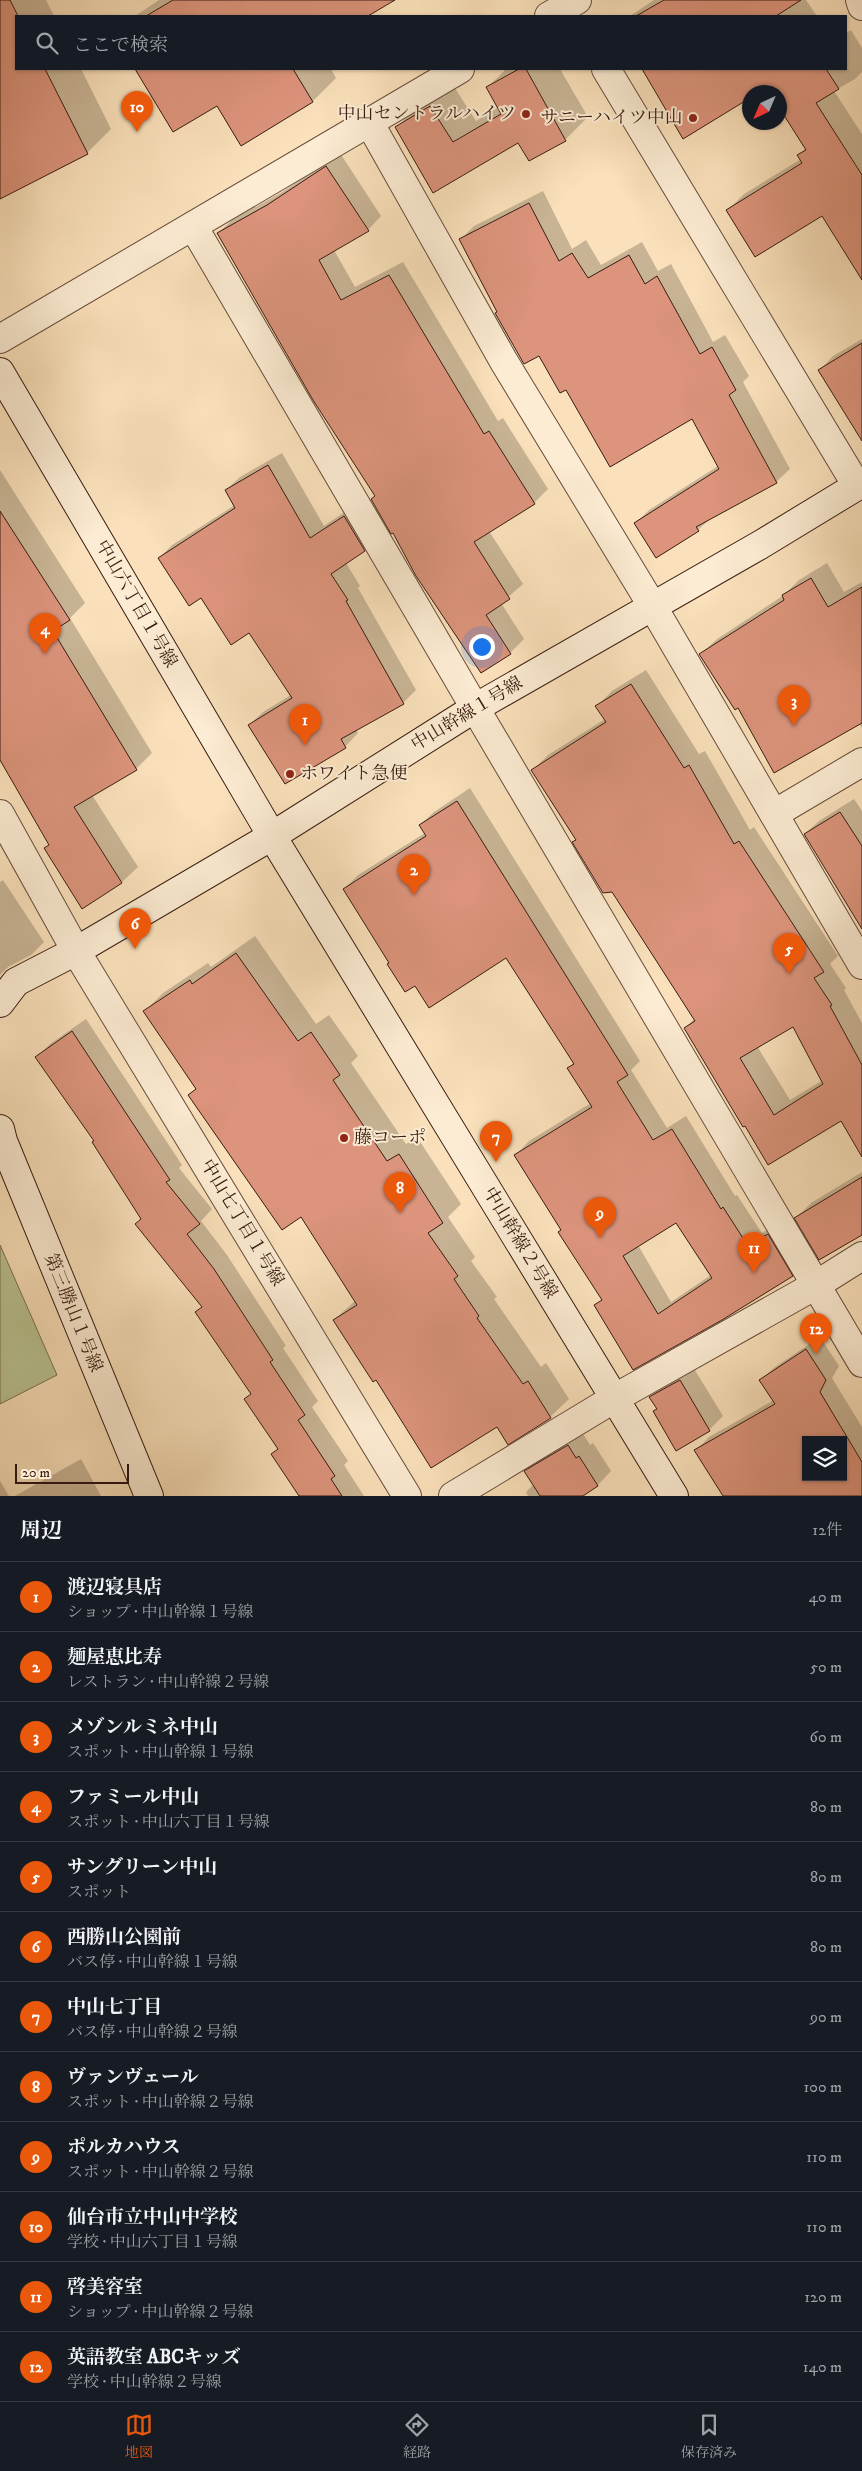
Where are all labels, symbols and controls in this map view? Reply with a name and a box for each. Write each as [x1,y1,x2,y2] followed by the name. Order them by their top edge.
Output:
[15,15,847,70] search box
[33,29,61,57] icon: search
[73,34,168,57] text: ここで検索
[742,85,787,130] north arrow
[121,91,153,132] pin: 10
[338,103,516,125] place label: 中山セントラルハイツ
[541,107,683,129] place label: サニーハイツ中山
[520,108,532,120] marker: 中山セントラルハイツ
[687,112,699,124] marker: サニーハイツ中山
[90,536,182,672] street label: 中山六丁目１号線
[29,613,61,654] pin: 4
[469,634,495,660] your location
[407,672,527,756] street label: 中山幹線１号線
[778,685,810,726] pin: 3
[289,704,321,745] pin: 1
[300,763,407,785] place label: ホワイト急便
[284,768,296,780] marker: ホワイト急便
[398,854,430,895] pin: 2
[119,908,151,949] pin: 6
[773,933,805,974] pin: 5
[480,1121,512,1162] pin: 7
[354,1127,426,1149] place label: 藤コーポ
[338,1132,350,1144] marker: 藤コーポ
[195,1156,289,1290] street label: 中山七丁目１号線
[384,1172,416,1213] pin: 8
[478,1183,562,1303] street label: 中山幹線２号線
[584,1197,616,1238] pin: 9
[738,1232,770,1273] pin: 11
[39,1250,107,1376] street label: 第三勝山１号線
[800,1313,832,1354] pin: 12
[802,1436,847,1481] map controls
[802,1436,847,1481] button: layers
[15,1461,129,1484] scale bar
[22,1464,50,1482] text: 20 m
[20,1518,62,1544] text: 周辺
[812,1520,842,1540] text: 12件
[67,1576,162,1599] text: 渡辺寝具店
[33,1587,39,1607] text: 1
[809,1587,842,1607] text: 40 m
[67,1602,253,1622] text: ショップ · 中山幹線１号線
[67,1646,162,1669] text: 麺屋恵比寿
[32,1657,40,1677] text: 2
[810,1657,842,1677] text: 50 m
[67,1672,269,1692] text: レストラン · 中山幹線２号線
[67,1716,218,1739] text: メゾンルミネ中山
[33,1727,39,1747] text: 3
[810,1727,842,1747] text: 60 m
[67,1742,254,1762] text: スポット · 中山幹線１号線
[67,1786,199,1809] text: ファミール中山
[31,1797,41,1817] text: 4
[810,1797,842,1817] text: 80 m
[67,1812,270,1832] text: スポット · 中山六丁目１号線
[67,1856,217,1879] text: サングリーン中山
[32,1867,40,1887] text: 5
[810,1867,842,1887] text: 80 m
[67,1882,131,1902] text: スポット
[67,1926,181,1949] text: 西勝山公園前
[32,1937,40,1957] text: 6
[810,1937,842,1957] text: 80 m
[67,1952,238,1972] text: バス停 · 中山幹線１号線
[67,1996,162,2019] text: 中山七丁目
[32,2007,40,2027] text: 7
[810,2007,842,2027] text: 90 m
[67,2022,238,2042] text: バス停 · 中山幹線２号線
[67,2066,199,2089] text: ヴァンヴェール
[32,2077,40,2097] text: 8
[804,2077,842,2097] text: 100 m
[67,2092,254,2112] text: スポット · 中山幹線２号線
[67,2136,180,2159] text: ポルカハウス
[32,2147,40,2167] text: 9
[806,2147,842,2167] text: 110 m
[67,2162,254,2182] text: スポット · 中山幹線２号線
[67,2206,238,2229] text: 仙台市立中山中学校
[29,2217,43,2237] text: 10
[806,2217,842,2237] text: 110 m
[67,2232,238,2252] text: 学校 · 中山六丁目１号線
[67,2276,143,2299] text: 啓美容室
[30,2287,42,2307] text: 11
[804,2287,842,2307] text: 120 m
[67,2302,253,2322] text: ショップ · 中山幹線２号線
[67,2346,240,2369] text: 英語教室 ABCキッズ
[29,2357,43,2377] text: 12
[803,2357,842,2377] text: 140 m
[67,2372,222,2392] text: 学校 · 中山幹線２号線
[125,2411,153,2462] tab: 地図
[403,2411,431,2462] tab: 経路
[681,2411,737,2462] tab: 保存済み

